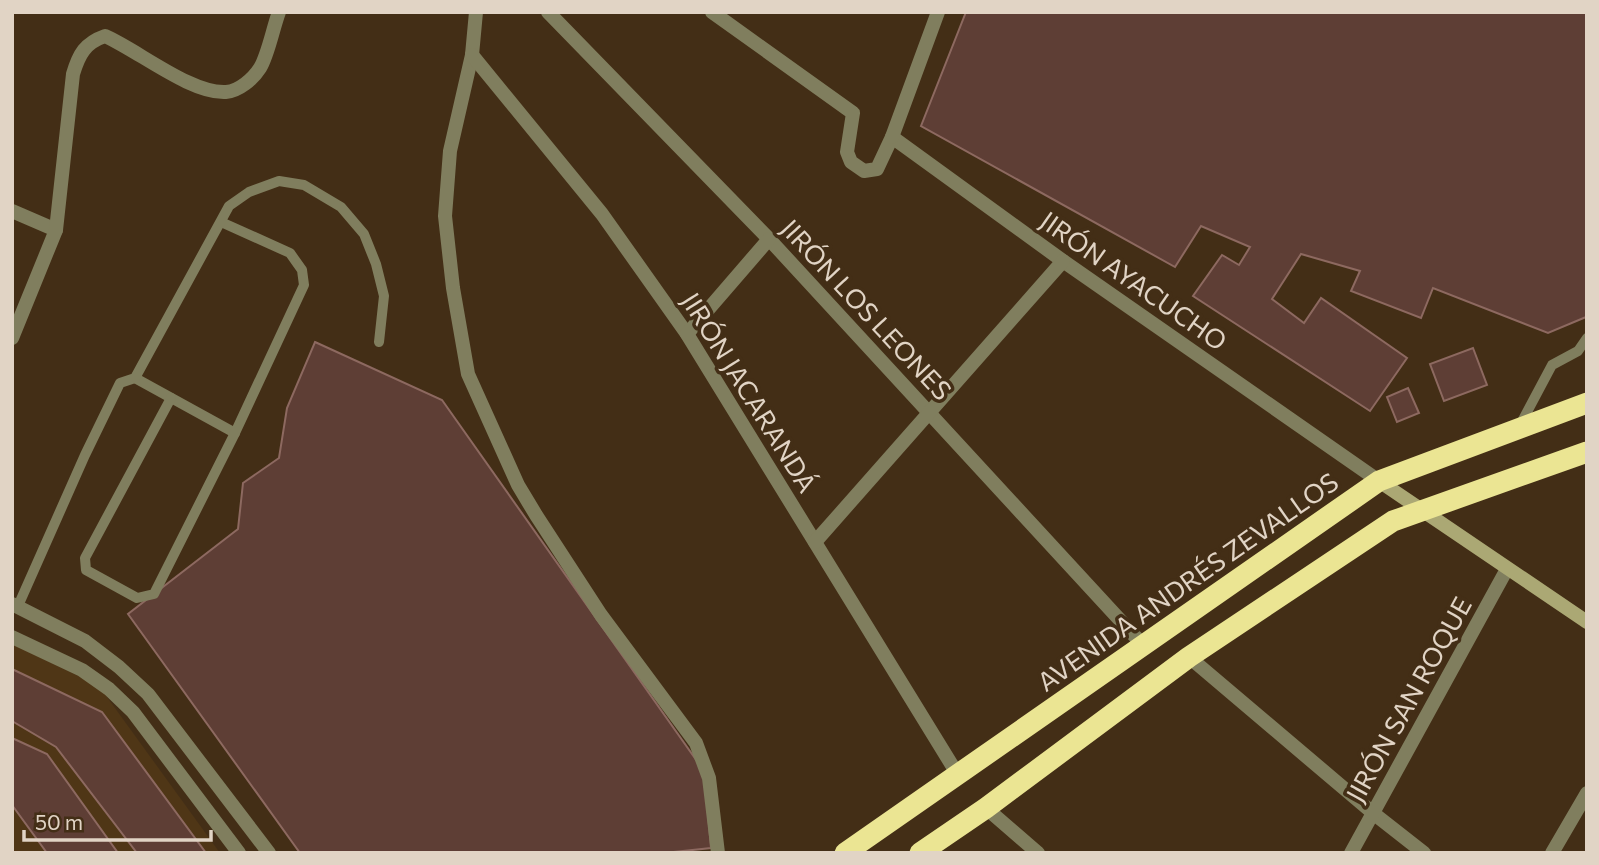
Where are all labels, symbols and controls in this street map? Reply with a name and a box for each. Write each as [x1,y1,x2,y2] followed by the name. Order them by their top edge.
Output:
[1035,204,1233,356] street label: JIRÓN AYACUCHO
[775,212,959,406] street label: JIRÓN LOS LEONES
[676,286,824,498] street label: JIRÓN JACARANDÁ
[1031,465,1343,697] street label: AVENIDA ANDRÉS ZEVALLOS
[1339,591,1477,807] street label: JIRÓN SAN ROQUE
[24,798,212,842] scale bar
[35,809,83,834] text: 50 m

